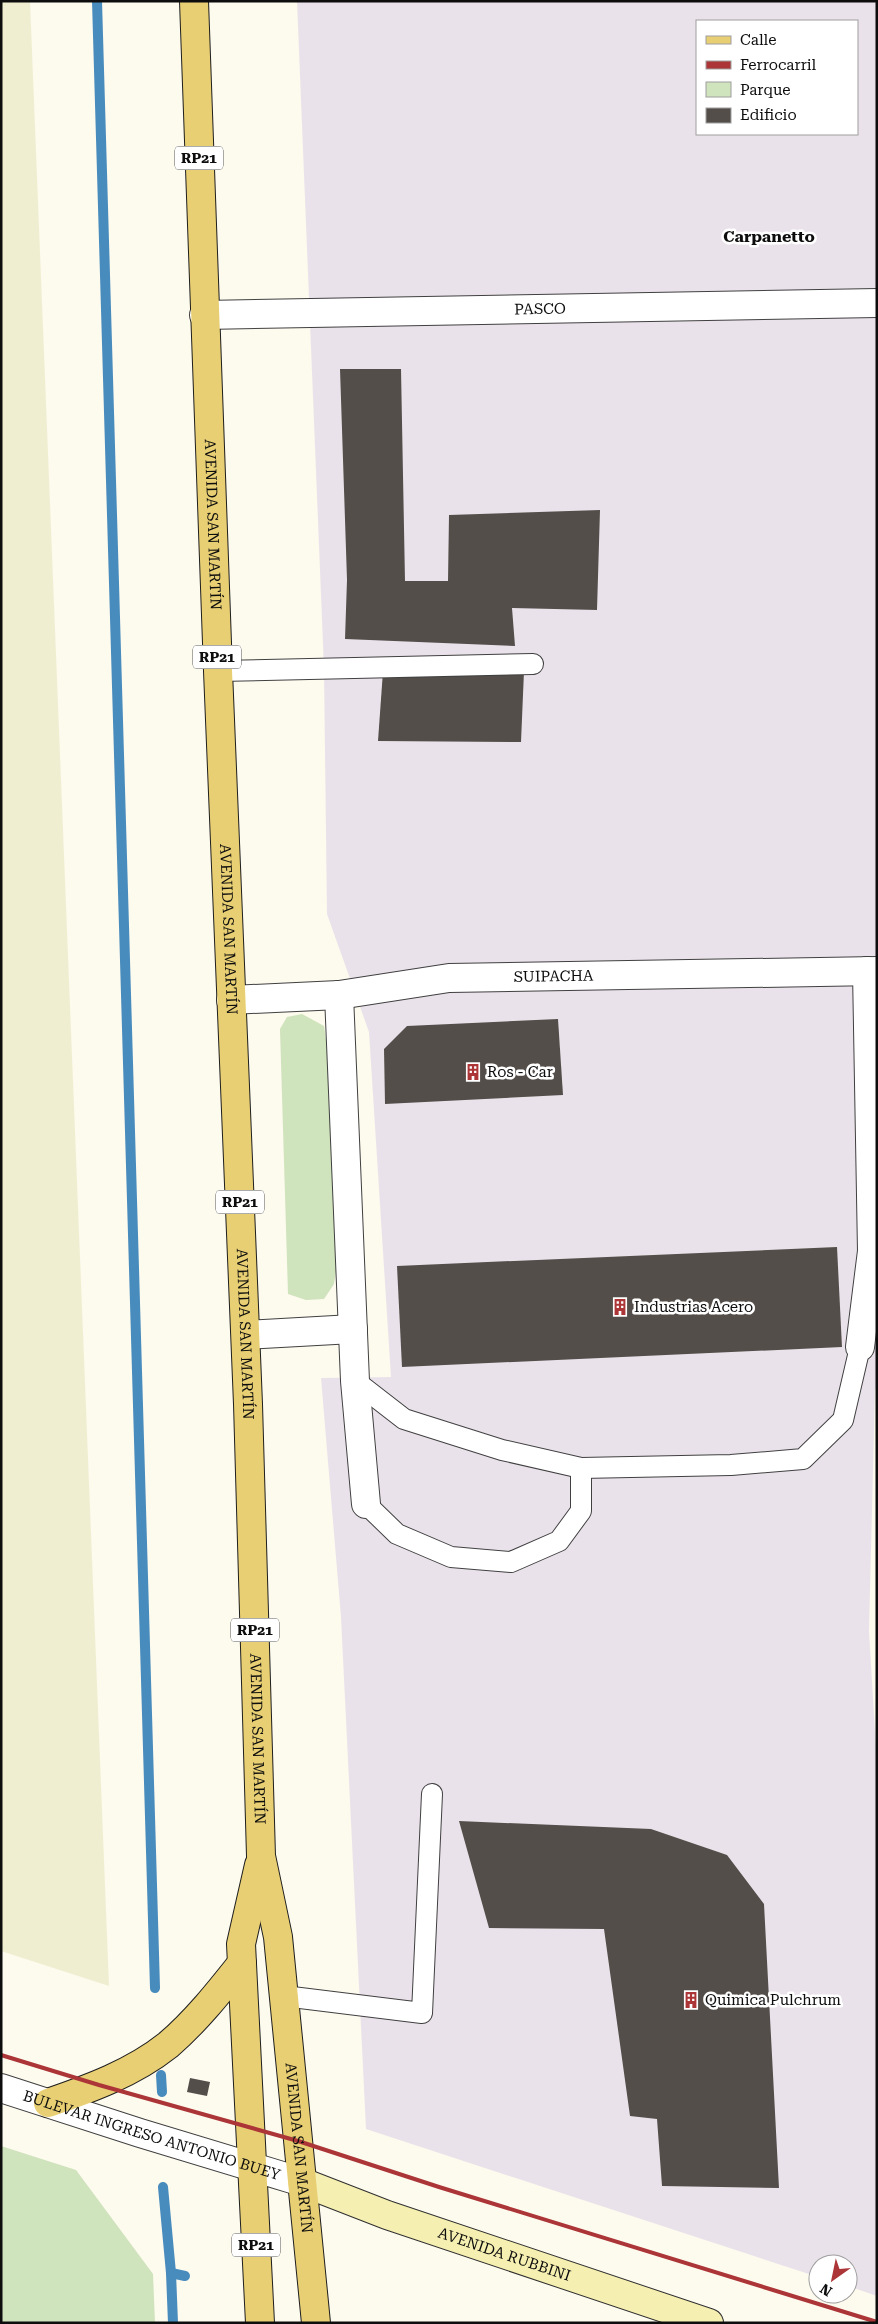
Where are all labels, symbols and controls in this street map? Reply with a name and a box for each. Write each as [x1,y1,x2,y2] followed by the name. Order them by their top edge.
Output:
[696,20,858,135] legend
[740,31,776,49] text: Calle
[740,56,817,74] text: Ferrocarril
[740,81,791,99] text: Parque
[740,106,797,124] text: Edificio
[175,146,223,170] road number: RP21
[723,227,815,246] district label: Carpanetto
[514,300,566,318] street label: PASCO
[201,439,225,610] street label: AVENIDA SAN MARTÍN
[193,646,241,669] road number: RP21
[216,843,241,1015] street label: AVENIDA SAN MARTÍN
[514,967,594,986] street label: SUIPACHA
[463,1062,483,1082] building icon: Ros - Car
[487,1063,553,1081] place label: Ros - Car
[216,1190,264,1214] road number: RP21
[233,1248,257,1420] street label: AVENIDA SAN MARTÍN
[610,1297,630,1317] building icon: Industrias Acero
[634,1298,753,1316] place label: Industrias Acero
[231,1618,279,1642] road number: RP21
[246,1653,269,1825] street label: AVENIDA SAN MARTÍN
[681,1990,701,2010] building icon: Quimica Pulchrum
[705,1991,841,2009] place label: Quimica Pulchrum
[281,2062,316,2234] street label: AVENIDA SAN MARTÍN
[21,2087,283,2184] street label: BULEVAR INGRESO ANTONIO BUEY
[436,2224,573,2285] street label: AVENIDA RUBBINI
[232,2234,280,2256] road number: RP21
[808,2254,858,2304] north arrow
[817,2280,835,2300] text: N

